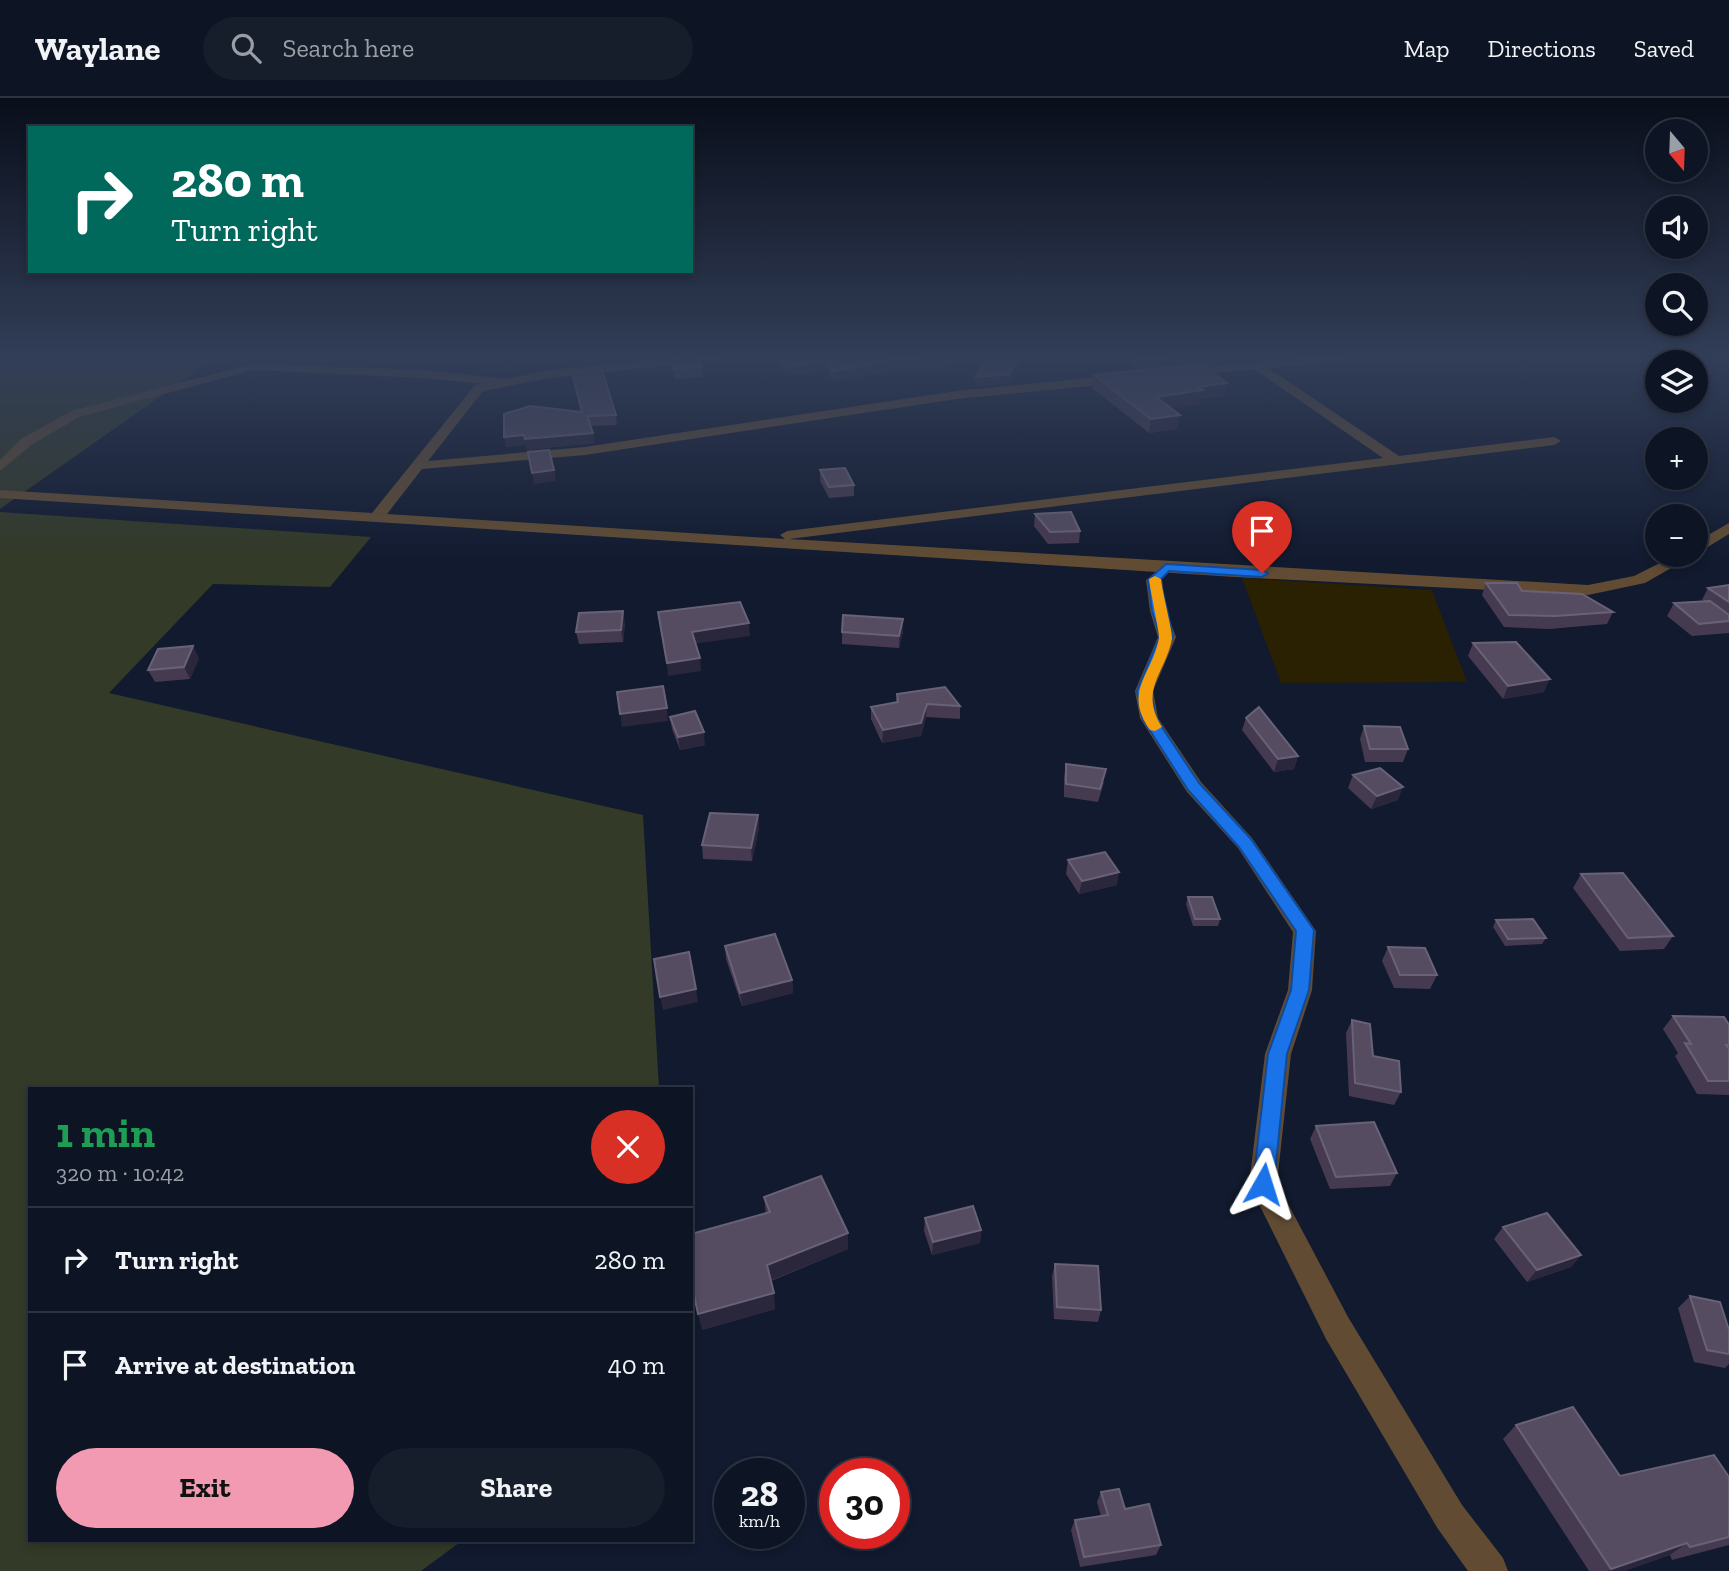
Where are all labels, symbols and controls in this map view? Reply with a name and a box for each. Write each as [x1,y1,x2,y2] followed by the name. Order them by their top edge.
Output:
[203,17,693,80] search box
[35,29,161,68] text: Waylane
[227,29,265,67] icon: search
[283,32,414,64] text: Search here
[1404,34,1450,63] text: Map
[1488,34,1596,63] text: Directions
[1634,34,1694,63] text: Saved
[1645,119,1708,182] north arrow
[1645,119,1708,567] map controls
[171,151,304,210] text: 280 m
[56,154,147,245] icon: right
[1645,196,1708,259] button: sound
[171,211,318,249] text: Turn right
[1645,273,1708,336] button: search
[1645,350,1708,413] button: layers
[1645,427,1708,490] button: +
[1232,501,1292,573] pin
[1645,504,1708,567] button: −
[1243,512,1281,550] icon: arrive
[56,1107,155,1158] text: 1 min
[591,1110,665,1184] button: close
[1226,1147,1300,1221] position arrow
[56,1159,184,1187] text: 320 m · 10:42
[56,1241,94,1279] icon: right
[115,1244,238,1276] text: Turn right
[594,1244,665,1276] text: 280 m
[56,1346,94,1384] icon: arrive
[115,1349,355,1381] text: Arrive at destination
[608,1349,665,1381] text: 40 m
[56,1448,354,1528] button: Exit
[368,1448,665,1528] button: Share
[819,1458,910,1549] speed limit sign: 30
[741,1473,778,1515] text: 28
[739,1510,780,1532] text: km/h

